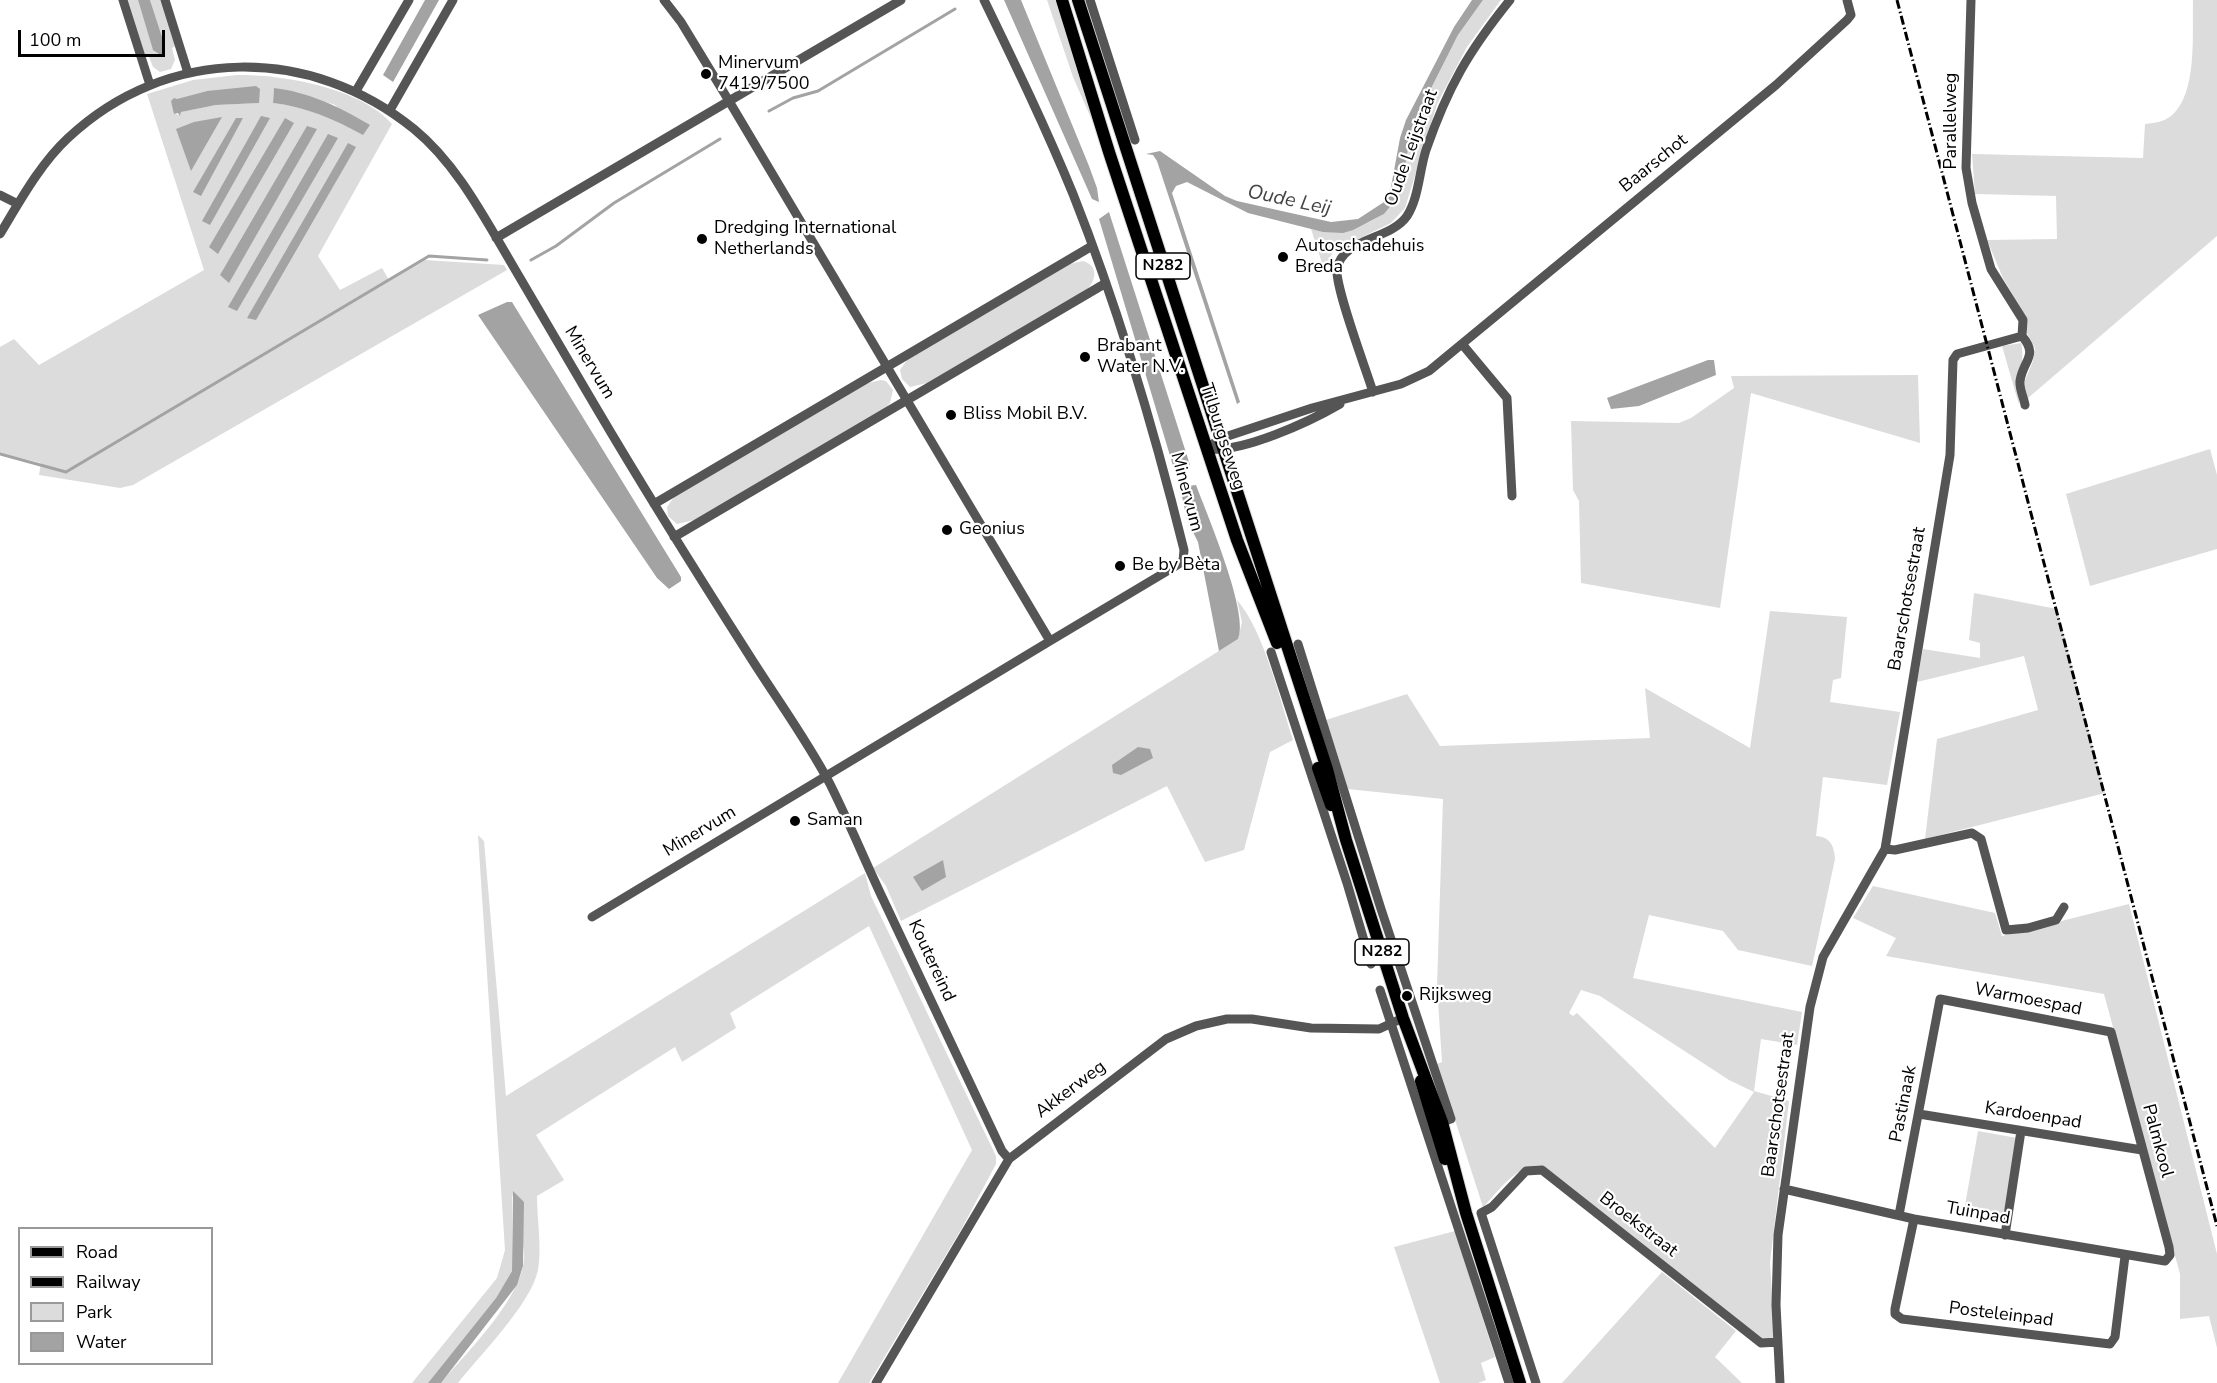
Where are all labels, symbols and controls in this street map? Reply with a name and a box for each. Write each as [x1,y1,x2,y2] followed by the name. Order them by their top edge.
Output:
[21,18,168,56] scale bar
[29,28,81,52] text: 100 m
[718,53,809,96] place label: Minervum 7419/7500
[699,67,713,81] marker: Minervum 7419/7500
[1941,73,1963,169] street label: Parallelweg
[1381,87,1443,209] street label: Oude Leijstraat
[1616,130,1692,198] street label: Baarschot
[1245,180,1333,222] water label: Oude Leij
[714,218,896,260] place label: Dredging International Netherlands
[695,232,709,246] marker: Dredging International Netherlands
[1295,236,1424,278] place label: Autoschadehuis Breda
[1276,250,1290,264] marker: Autoschadehuis Breda
[1136,253,1190,279] road number: N282
[559,323,619,403] street label: Minervum
[1097,336,1184,378] place label: Brabant Water N.V.
[1078,350,1092,364] marker: Brabant Water N.V.
[1195,381,1249,493] street label: Tilburgseweg
[963,404,1087,426] place label: Bliss Mobil B.V.
[944,408,958,422] marker: Bliss Mobil B.V.
[1165,450,1207,534] street label: Minervum
[959,519,1025,541] place label: Geonius
[940,523,954,537] marker: Geonius
[1885,525,1931,673] street label: Baarschotsestraat
[1132,555,1220,577] place label: Be by Bèta
[1113,559,1127,573] marker: Be by Bèta
[660,802,740,862] street label: Minervum
[807,810,863,832] place label: Saman
[788,814,802,828] marker: Saman
[903,917,959,1005] street label: Koutereind
[1355,939,1409,965] road number: N282
[1972,979,2084,1021] street label: Warmoespad
[1419,985,1492,1007] place label: Rijksweg
[1400,989,1414,1003] marker: Rijksweg
[1758,1031,1800,1179] street label: Baarschotsestraat
[1032,1057,1110,1123] street label: Akkerweg
[1886,1064,1922,1144] street label: Pastinaak
[1983,1098,2083,1134] street label: Kardoenpad
[2137,1102,2177,1180] street label: Palmkool
[1595,1188,1681,1262] street label: Broekstraat
[1944,1198,2012,1230] street label: Tuinpad
[18,1227,213,1365] legend
[76,1240,118,1264] text: Road
[76,1270,141,1294] text: Railway
[1948,1298,2054,1332] street label: Posteleinpad
[76,1300,112,1324] text: Park
[76,1330,127,1354] text: Water

